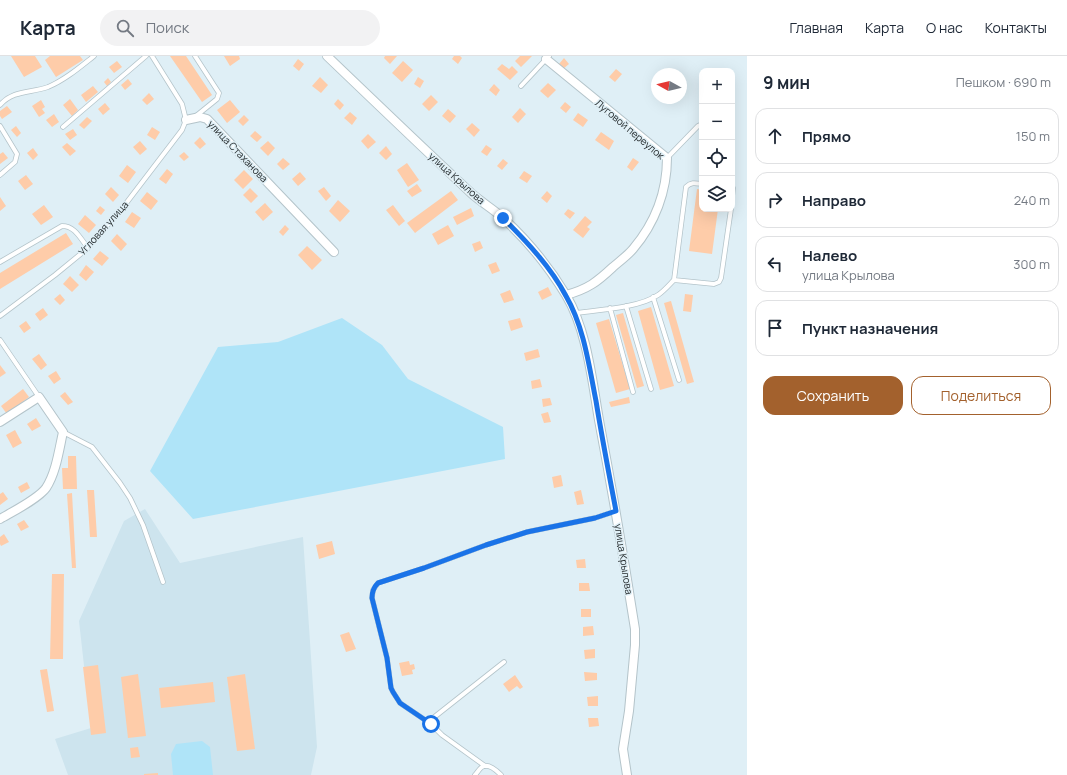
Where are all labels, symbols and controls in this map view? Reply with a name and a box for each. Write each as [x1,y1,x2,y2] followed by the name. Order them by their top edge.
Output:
[100,10,380,46] search box
[20,15,76,41] text: Карта
[114,17,136,39] icon: search
[146,17,189,38] text: Поиск
[790,18,843,37] text: Главная
[865,18,904,37] text: Карта
[926,18,963,37] text: О нас
[985,18,1047,37] text: Контакты
[651,68,687,104] north arrow
[699,68,735,212] map controls
[699,68,735,104] button: +
[763,71,810,94] text: 9 мин
[956,73,1051,91] text: Пешком · 690 m
[592,96,668,163] street label: Луговой переулок
[699,104,735,140] button: −
[205,117,271,185] street label: улица Стаханова
[764,125,786,147] icon: ahead
[802,126,851,147] text: Прямо
[1016,127,1050,145] text: 150 m
[699,140,735,176] button: locate
[426,149,488,207] street label: улица Крылова
[699,176,735,212] button: layers
[764,189,786,211] icon: right
[802,190,866,211] text: Направо
[1014,191,1050,209] text: 240 m
[75,198,131,258] street label: Угловая улица
[494,209,512,227] route end
[802,245,857,266] text: Налево
[764,253,786,275] icon: left
[1013,255,1050,273] text: 300 m
[802,266,895,284] text: улица Крылова
[764,317,786,339] icon: arrive
[802,318,938,339] text: Пункт назначения
[763,376,903,415] button: Сохранить
[911,376,1051,415] button: Поделиться
[612,523,636,595] street label: улица Крылова
[422,715,440,733] route start

